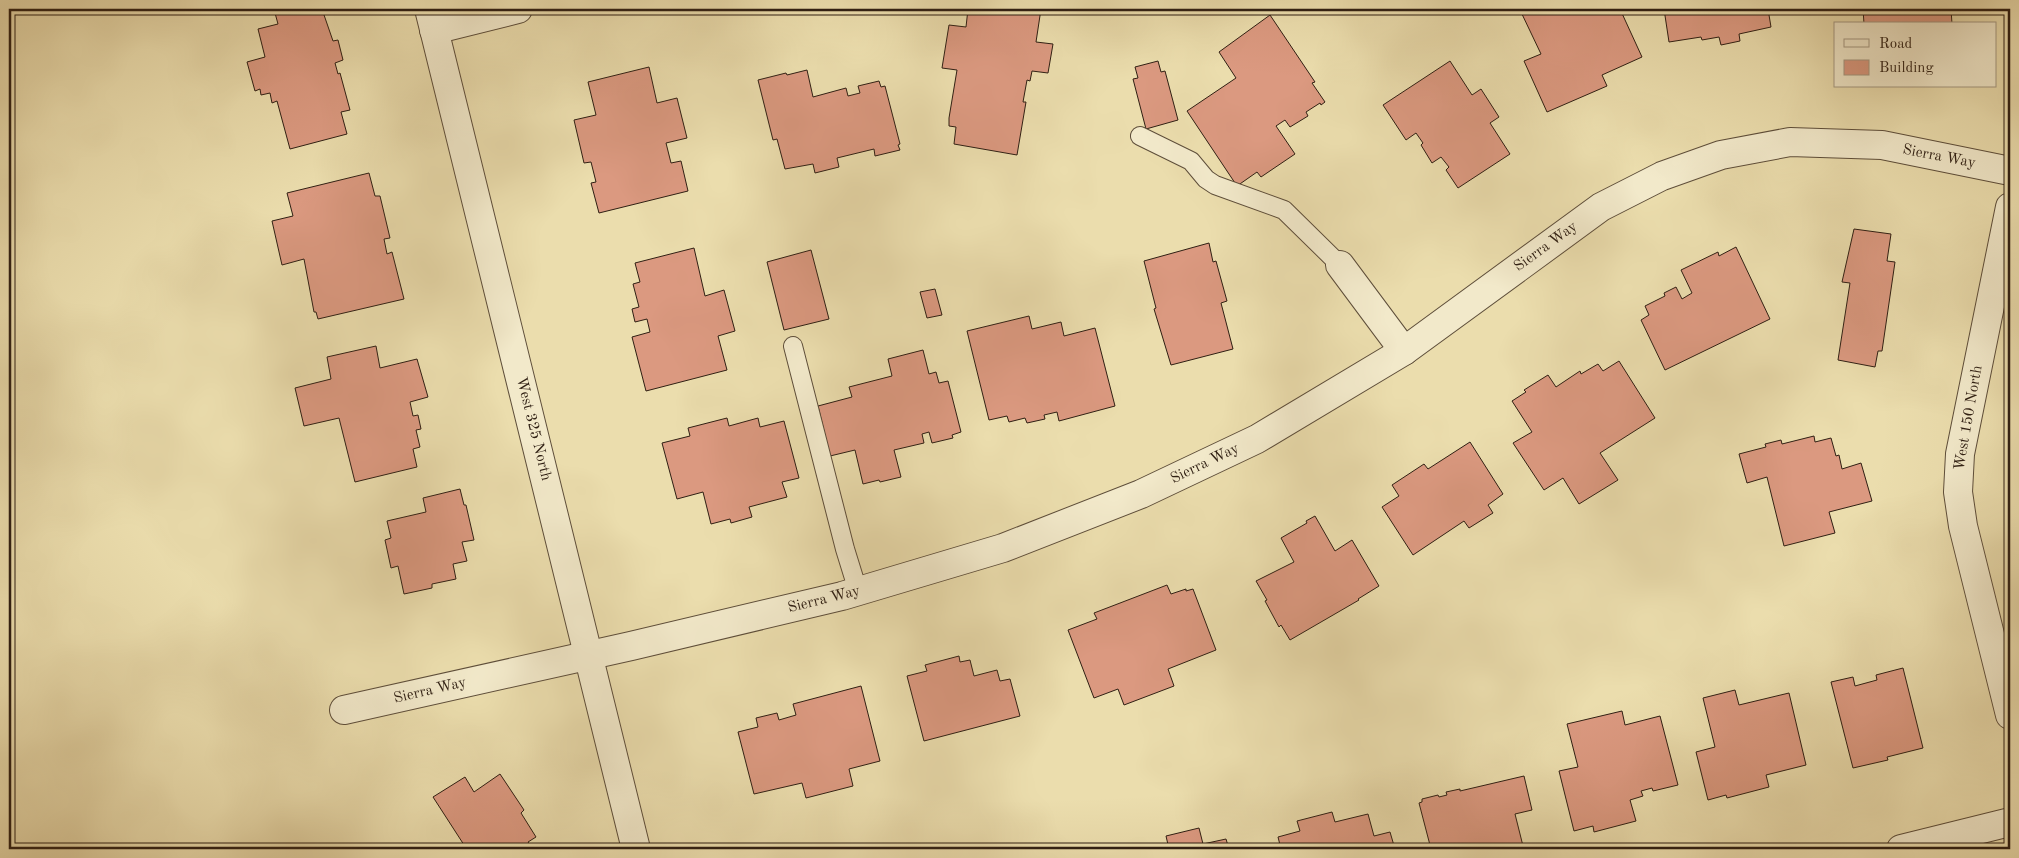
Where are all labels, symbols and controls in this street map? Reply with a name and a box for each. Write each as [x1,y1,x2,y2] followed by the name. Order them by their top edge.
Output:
[1834,22,1996,88] legend
[1879,37,1913,52] text: Road
[1879,61,1934,76] text: Building
[1901,143,1977,171] street label: Sierra Way
[1512,219,1580,275] street label: Sierra Way
[1952,364,1986,472] street label: West 150 North
[513,376,553,482] street label: West 325 North
[1168,441,1242,487] street label: Sierra Way
[786,584,862,616] street label: Sierra Way
[392,675,468,707] street label: Sierra Way

